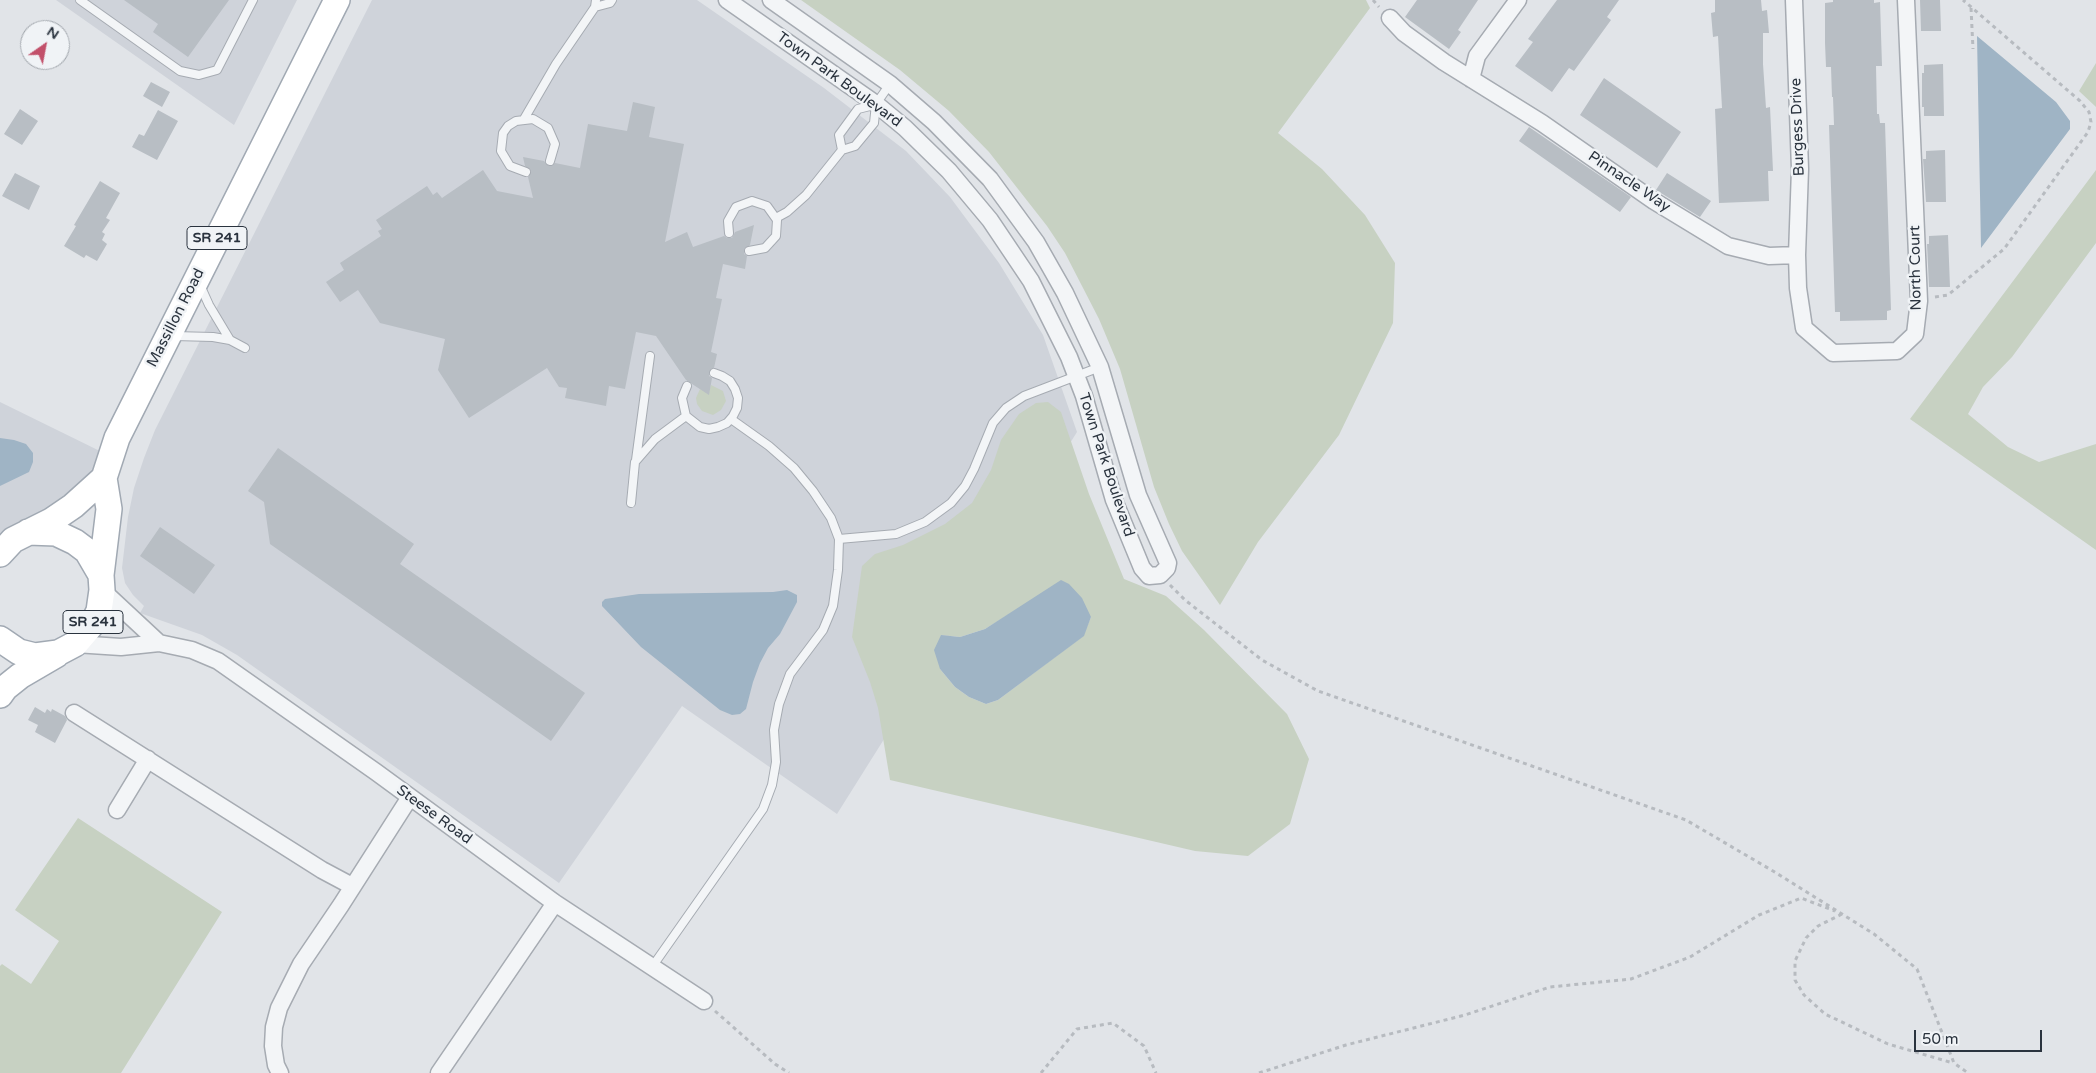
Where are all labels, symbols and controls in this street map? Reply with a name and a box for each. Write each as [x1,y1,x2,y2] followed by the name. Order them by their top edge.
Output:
[20,20,70,70] north arrow
[44,23,62,43] text: N
[773,29,905,131] street label: Town Park Boulevard
[1787,78,1809,176] street label: Burgess Drive
[1584,148,1674,216] street label: Pinnacle Way
[1906,225,1926,311] street label: North Court
[187,227,247,250] road number: SR 241
[143,266,209,370] street label: Massillon Road
[1074,391,1138,539] street label: Town Park Boulevard
[63,610,123,634] road number: SR 241
[393,782,475,848] street label: Steese Road
[1916,1020,2044,1052] scale bar
[1922,1030,1959,1048] text: 50 m

